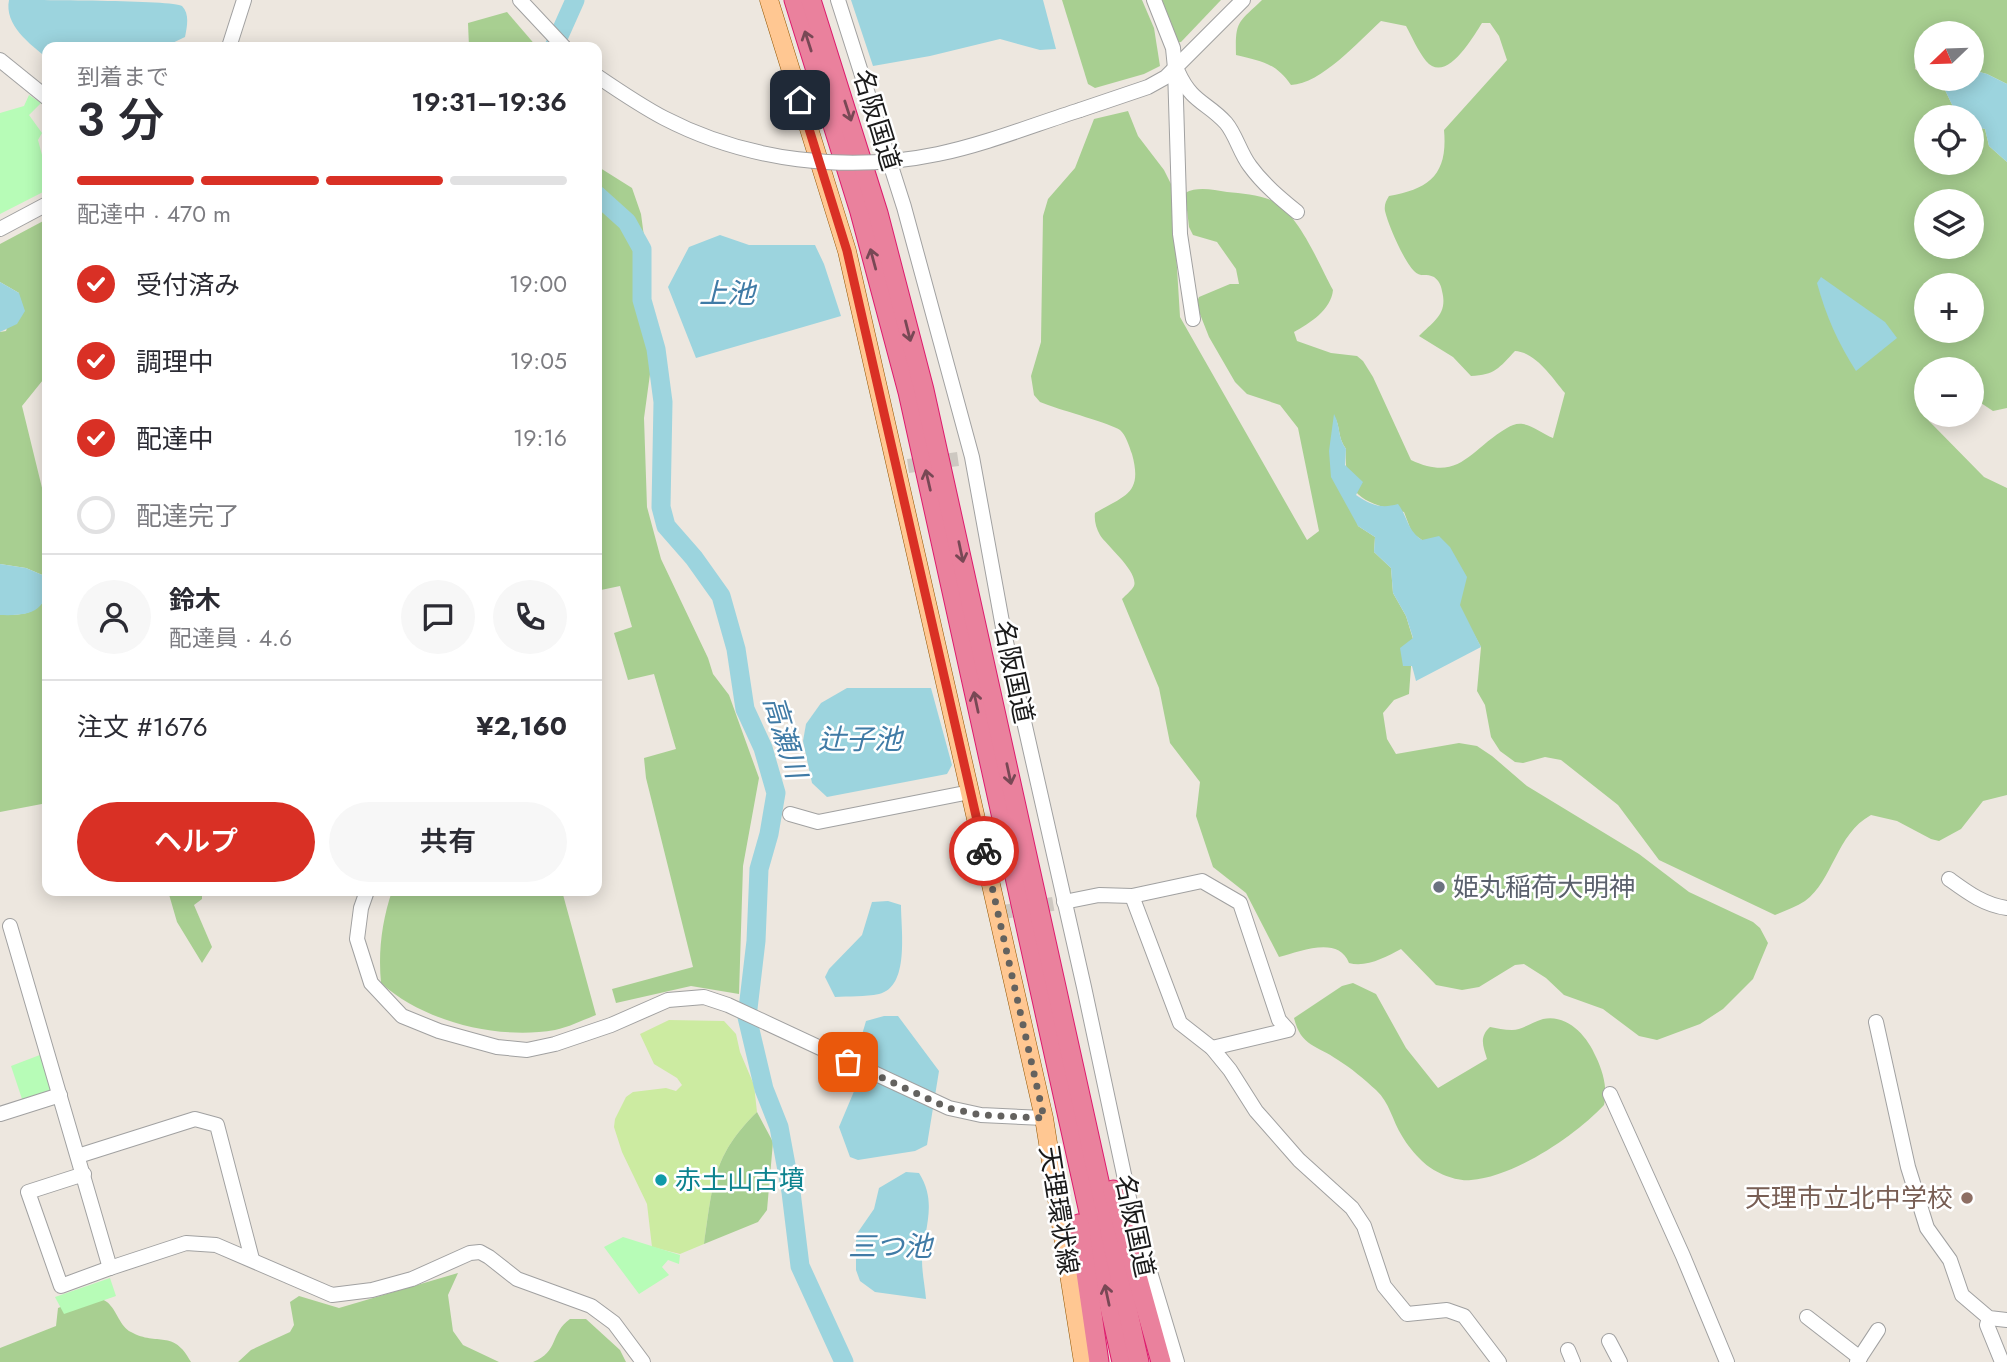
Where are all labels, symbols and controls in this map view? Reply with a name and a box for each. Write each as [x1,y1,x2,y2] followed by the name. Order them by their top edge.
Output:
[1914,21,1984,91] north arrow
[1914,21,1984,427] map controls
[801,30,813,52] one-way arrow
[77,60,169,94] text: 到着まで
[844,65,910,175] street label: 名阪国道
[770,70,830,130] pin
[781,81,819,119] icon: home
[411,83,567,121] text: 19:31–19:36
[77,87,164,153] text: 3 分
[842,100,855,122] one-way arrow
[1914,105,1984,175] button: locate
[1914,189,1984,259] button: layers
[77,197,231,231] text: 配達中 · 470 m
[866,248,879,271] one-way arrow
[77,265,115,303] icon: check
[136,266,240,304] text: 受付済み
[509,267,567,301] text: 19:00
[699,273,758,314] water label: 上池
[1914,273,1984,343] button: +
[902,319,915,341] one-way arrow
[77,342,115,380] icon: check
[136,343,214,381] text: 調理中
[510,344,567,378] text: 19:05
[1914,357,1984,427] button: −
[77,419,115,457] icon: check
[136,420,214,458] text: 配達中
[513,421,567,455] text: 19:16
[921,469,934,492] one-way arrow
[136,497,240,535] text: 配達完了
[954,540,968,563] one-way arrow
[77,580,151,654] button: person
[401,580,475,654] button: chat
[493,580,567,654] button: phone
[169,581,221,619] text: 鈴木
[985,617,1043,727] street label: 名阪国道
[169,621,292,655] text: 配達員 · 4.6
[753,691,818,786] water label: 高瀬川
[969,691,983,714] one-way arrow
[476,707,567,745] text: ¥2,160
[77,708,208,746] text: 注文 #1676
[818,719,905,760] water label: 辻子池
[1003,762,1016,785] one-way arrow
[77,802,315,882] button: ヘルプ
[329,802,567,882] button: 共有
[949,816,1019,886] courier
[965,832,1003,870] icon: bike
[1453,868,1635,906] place label: 姫丸稲荷大明神
[1431,879,1447,895] marker: 姫丸稲荷大明神
[818,1032,878,1092] pin
[829,1043,867,1081] icon: bag
[1030,1143,1088,1277] street label: 天理環状線
[675,1161,805,1199] place label: 赤土山古墳
[1106,1171,1164,1281] street label: 名阪国道
[653,1172,669,1188] marker: 赤土山古墳
[1745,1179,1953,1217] place label: 天理市立北中学校
[1959,1190,1975,1206] marker: 天理市立北中学校
[848,1226,935,1267] water label: 三つ池
[1099,1284,1113,1307] one-way arrow

